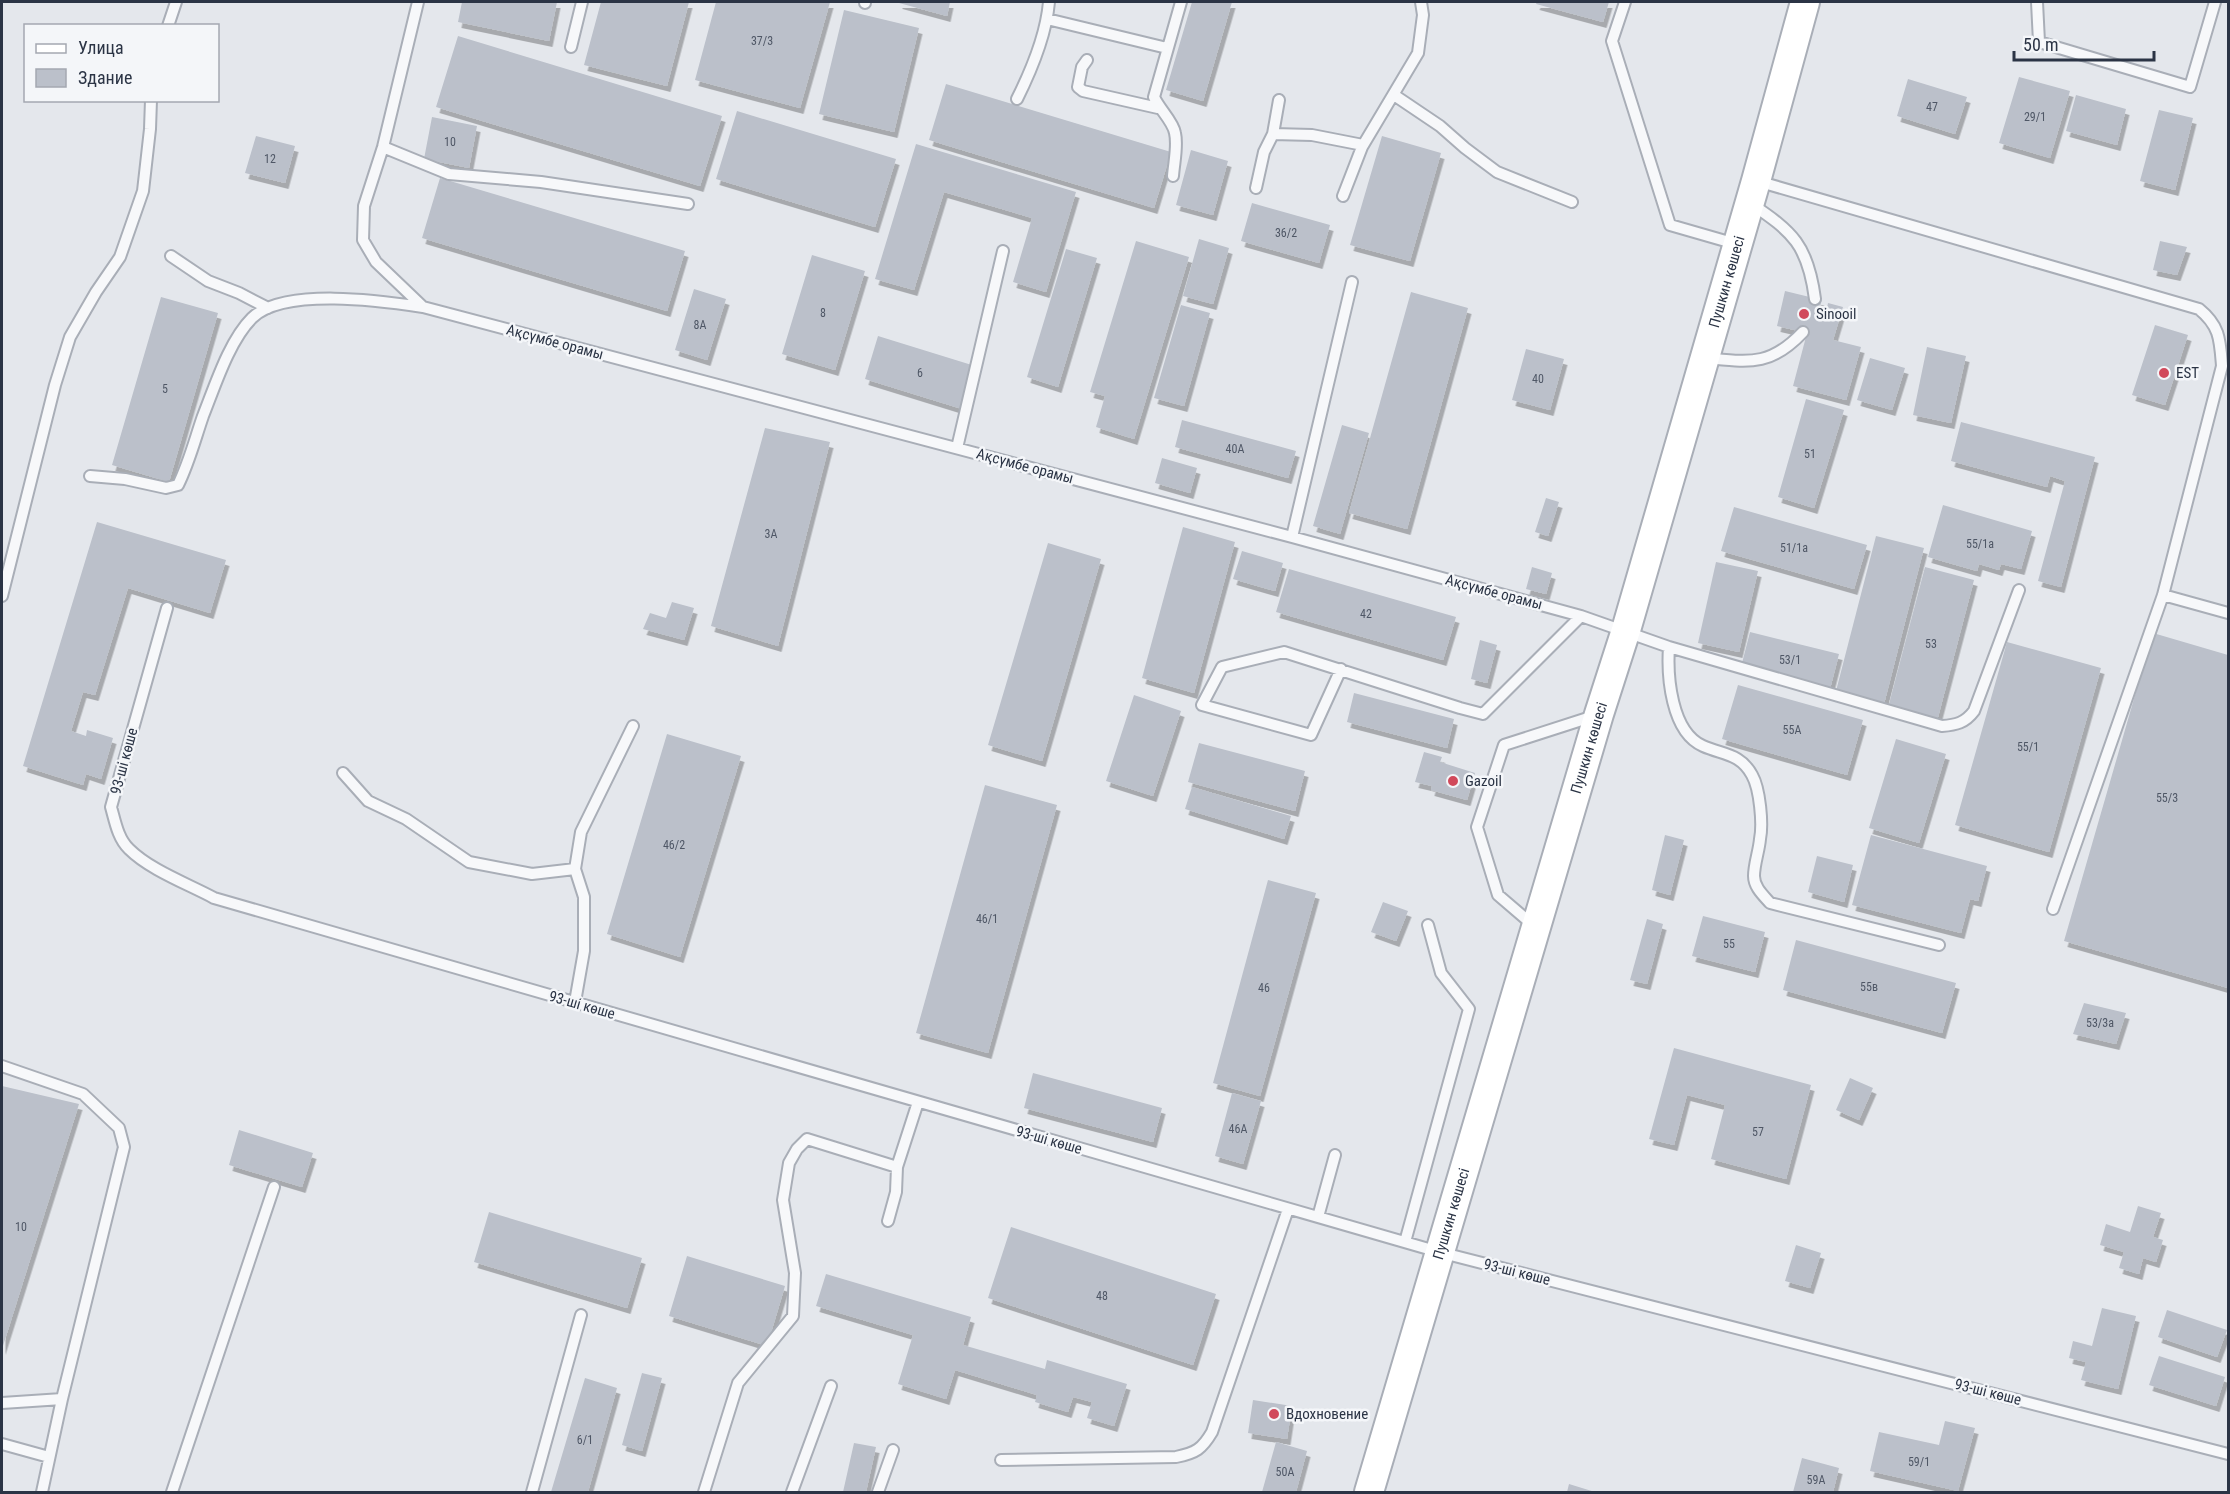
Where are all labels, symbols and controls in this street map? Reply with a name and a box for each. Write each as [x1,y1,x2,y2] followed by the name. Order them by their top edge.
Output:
[24,24,219,102] legend
[2014,24,2154,62] scale bar
[751,34,773,48] house number: 37/3
[2023,34,2058,55] text: 50 m
[78,37,124,58] text: Улица
[78,67,132,88] text: Здание
[1926,100,1938,114] house number: 47
[2024,110,2046,124] house number: 29/1
[444,135,456,149] house number: 10
[264,152,276,166] house number: 12
[1275,226,1297,240] house number: 36/2
[1705,234,1749,330] street label: Пушкин көшесі
[1816,305,1856,323] place label: Sinooil
[820,306,826,320] house number: 8
[1797,307,1811,321] marker: Sinooil
[694,318,707,332] house number: 8А
[505,320,605,364] street label: Ақсүмбе орамы
[2176,364,2199,382] place label: EST
[917,366,923,380] house number: 6
[2157,366,2171,380] marker: EST
[1532,372,1544,386] house number: 40
[162,382,168,396] house number: 5
[1226,442,1244,456] house number: 40А
[975,444,1075,488] street label: Ақсүмбе орамы
[1804,447,1816,461] house number: 51
[765,527,778,541] house number: 3А
[1966,537,1994,551] house number: 55/1а
[1780,541,1808,555] house number: 51/1а
[1444,570,1544,614] street label: Ақсүмбе орамы
[1360,607,1372,621] house number: 42
[1925,637,1937,651] house number: 53
[1779,653,1801,667] house number: 53/1
[1567,700,1611,796] street label: Пушкин көшесі
[1783,723,1801,737] house number: 55А
[106,726,142,796] street label: 93-ші көше
[2017,740,2039,754] house number: 55/1
[1465,772,1502,790] place label: Gazoil
[1446,774,1460,788] marker: Gazoil
[2156,791,2178,805] house number: 55/3
[663,838,685,852] house number: 46/2
[976,912,998,926] house number: 46/1
[1723,937,1735,951] house number: 55
[1860,980,1878,994] house number: 55в
[1258,981,1270,995] house number: 46
[547,987,617,1023] street label: 93-ші көше
[2086,1016,2114,1030] house number: 53/3а
[1014,1122,1084,1158] street label: 93-ші көше
[1229,1122,1247,1136] house number: 46А
[1752,1125,1764,1139] house number: 57
[1429,1166,1473,1262] street label: Пушкин көшесі
[15,1220,27,1234] house number: 10
[1482,1255,1552,1289] street label: 93-ші көше
[1096,1289,1108,1303] house number: 48
[1953,1375,2023,1409] street label: 93-ші көше
[1286,1405,1368,1423] place label: Вдохновение
[1267,1407,1281,1421] marker: Вдохновение
[577,1433,593,1447] house number: 6/1
[1908,1455,1930,1469] house number: 59/1
[1276,1465,1294,1479] house number: 50А
[1807,1473,1825,1487] house number: 59А

